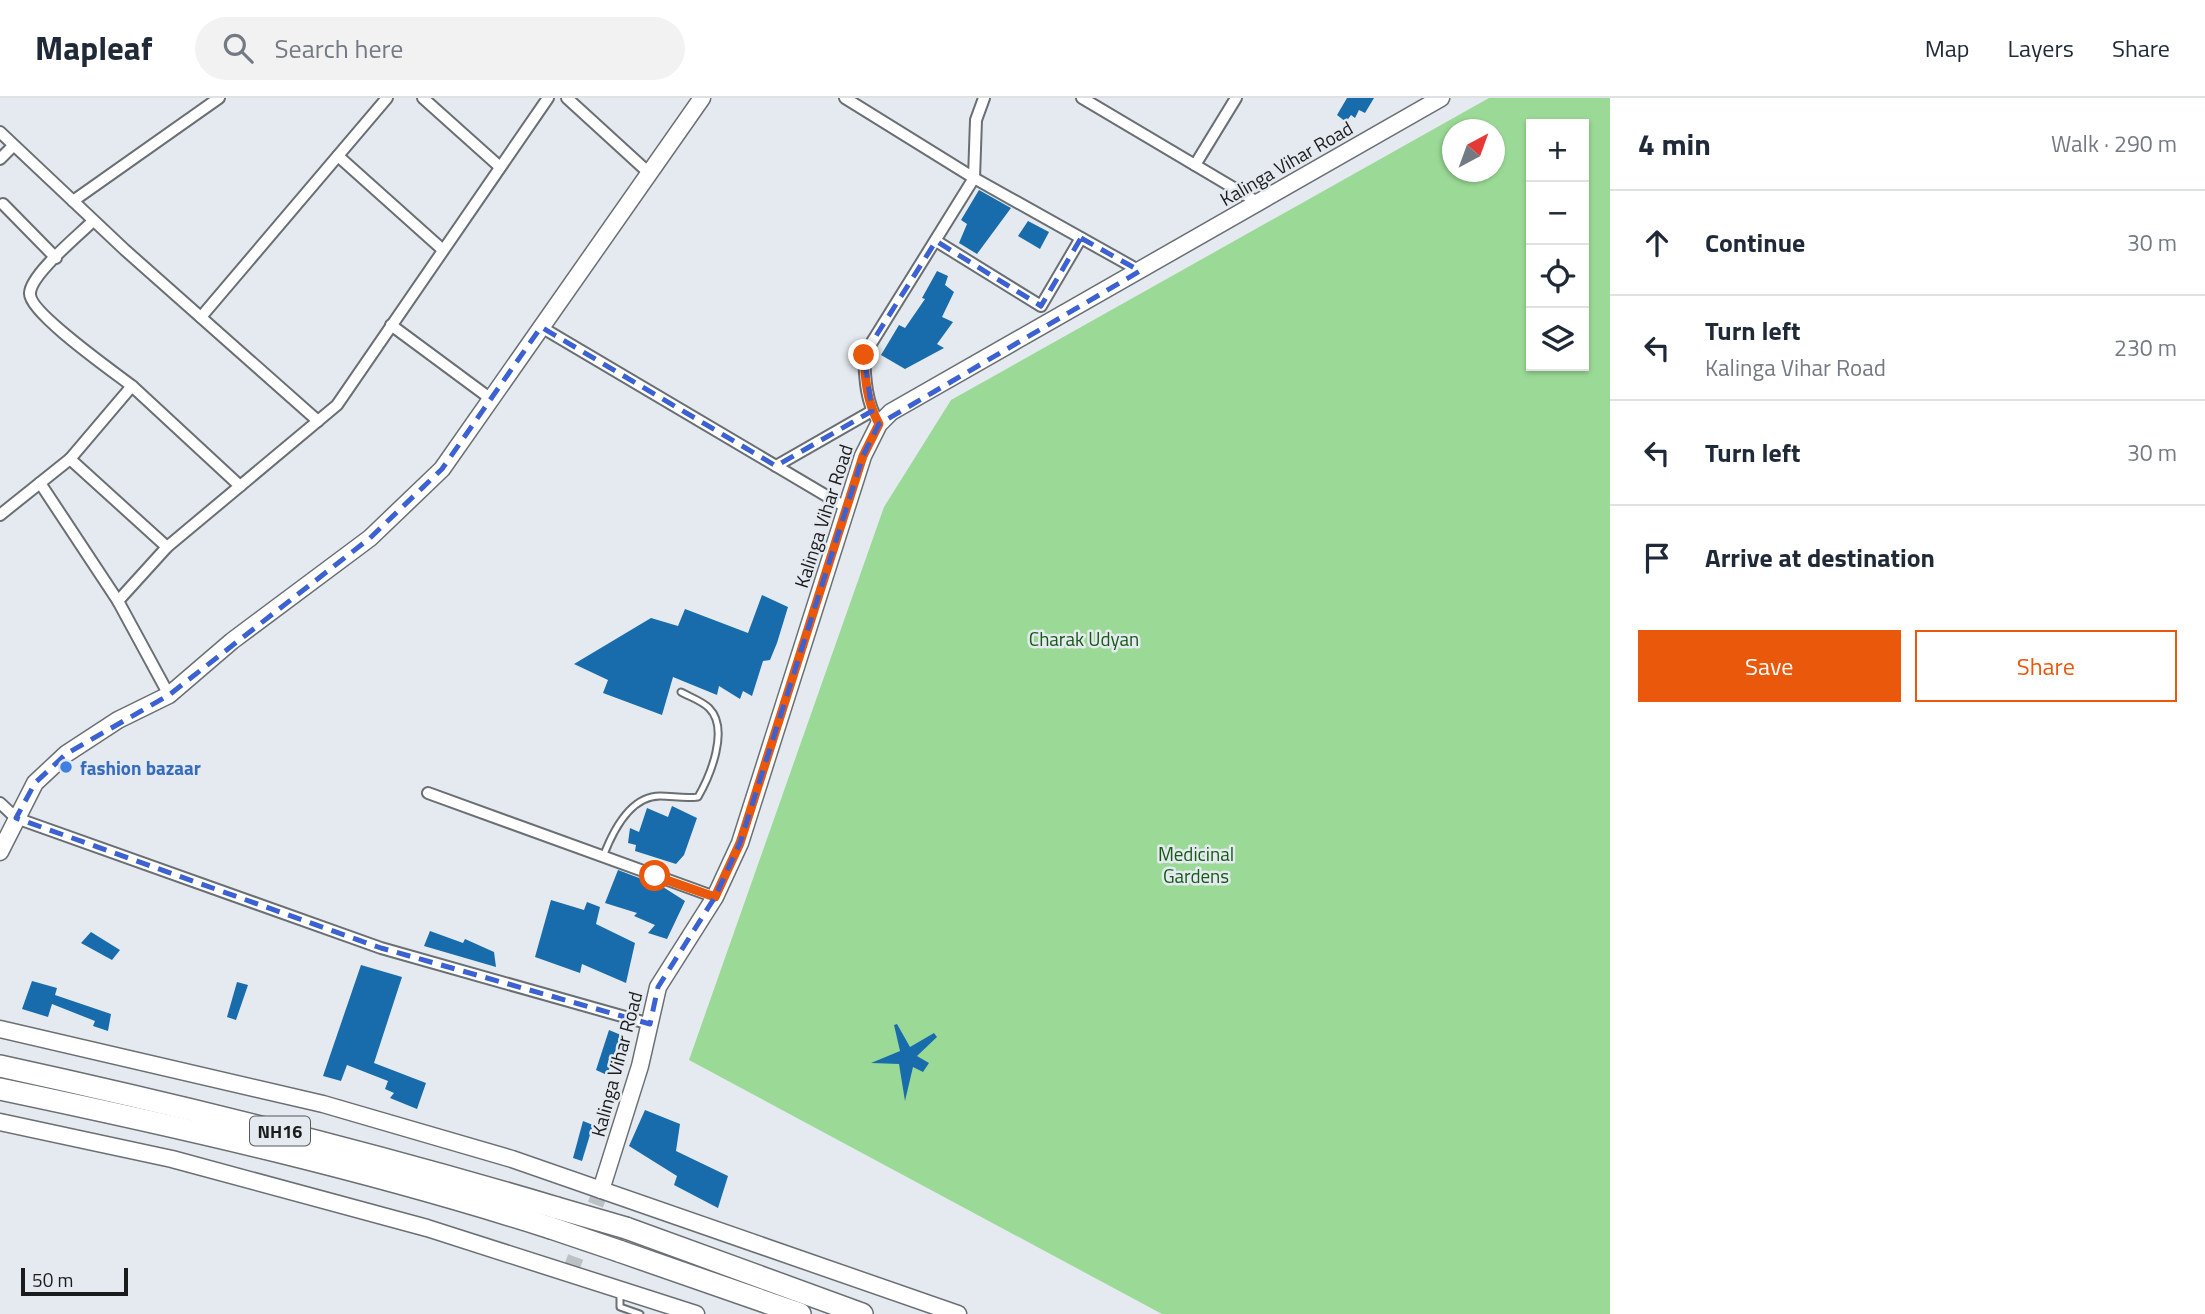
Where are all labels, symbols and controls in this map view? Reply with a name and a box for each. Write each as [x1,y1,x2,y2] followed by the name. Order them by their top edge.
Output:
[195,17,685,80] search box
[35,23,153,73] text: Mapleaf
[219,29,257,67] icon: search
[275,29,403,68] text: Search here
[1925,30,1970,66] text: Map
[2008,30,2074,66] text: Layers
[2112,30,2170,66] text: Share
[1214,113,1358,213] street label: Kalinga Vihar Road
[1442,119,1505,182] north arrow
[1526,119,1589,371] map controls
[1526,119,1589,182] button: +
[1638,121,1711,167] text: 4 min
[2051,126,2177,161] text: Walk · 290 m
[1526,182,1589,245] button: −
[1705,223,1805,262] text: Continue
[1638,224,1676,262] icon: ahead
[2127,225,2177,260] text: 30 m
[1526,245,1589,308] button: locate
[1526,308,1589,371] button: layers
[1705,311,1800,350] text: Turn left
[1638,329,1676,367] icon: left
[2114,330,2177,365] text: 230 m
[848,339,879,370] route end
[1705,350,1886,385] text: Kalinga Vihar Road
[1705,433,1800,472] text: Turn left
[1638,434,1676,472] icon: left
[2127,435,2177,470] text: 30 m
[786,440,860,592] street label: Kalinga Vihar Road
[1705,538,1935,577] text: Arrive at destination
[1638,539,1676,577] icon: arrive
[1029,624,1139,653] park label: Charak Udyan
[1638,630,1901,702] button: Save
[1915,630,2177,702] button: Share
[80,753,201,782] place label: fashion bazaar
[58,759,74,775] marker: fashion bazaar
[1158,839,1234,890] park label: Medicinal Gardens
[639,860,670,891] route start
[583,988,649,1140] street label: Kalinga Vihar Road
[250,1116,310,1146] road number: NH16
[21,1265,128,1297] scale bar
[32,1265,73,1294] text: 50 m

